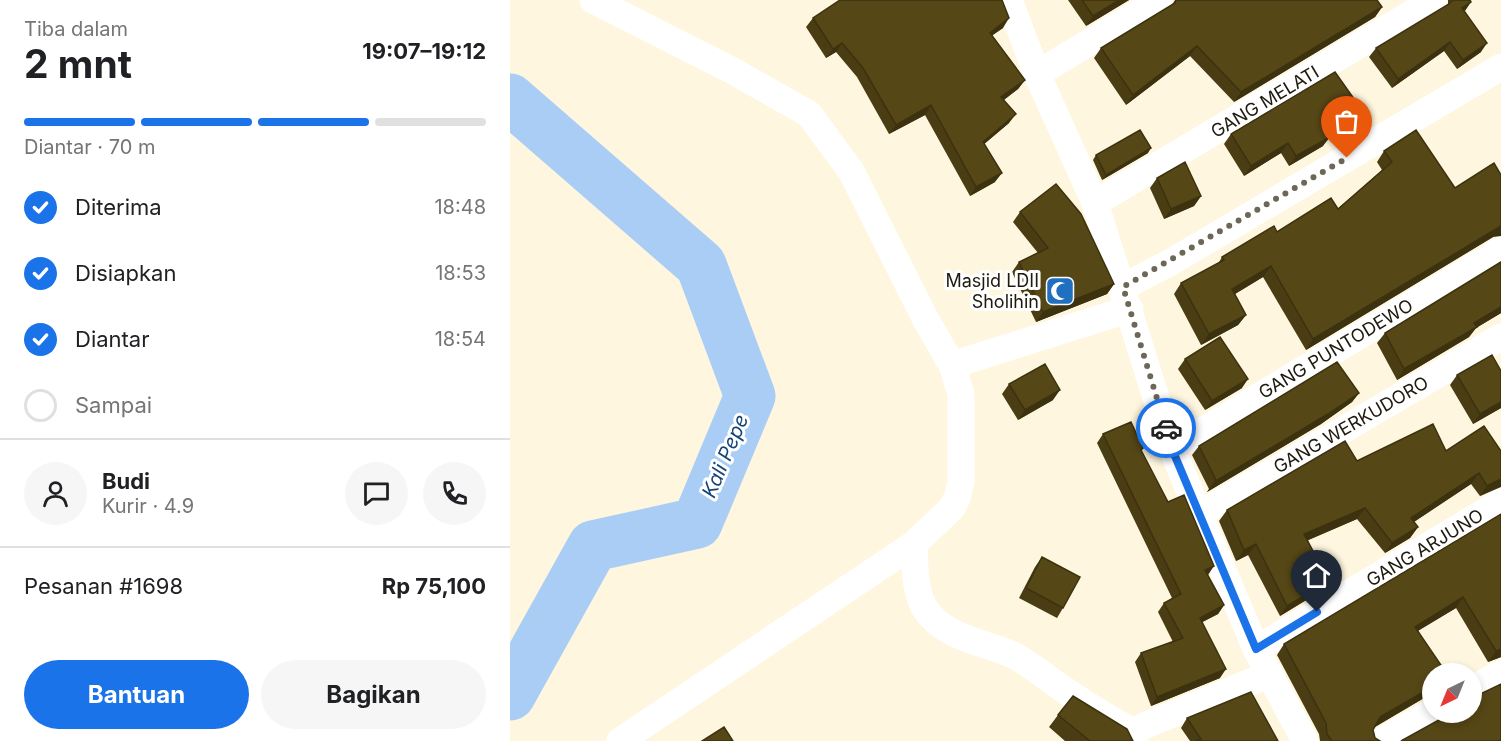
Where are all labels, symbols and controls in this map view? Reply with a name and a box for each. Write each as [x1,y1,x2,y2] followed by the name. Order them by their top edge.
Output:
[24,17,128,41] text: Tiba dalam
[362,38,486,64] text: 19:07–19:12
[24,40,132,87] text: 2 mnt
[1207,61,1322,142] street label: GANG MELATI
[1321,96,1372,158] pin
[1330,105,1363,138] icon: bag
[24,135,156,159] text: Diantar · 70 m
[24,191,57,224] icon: check
[75,194,162,220] text: Diterima
[434,195,486,219] text: 18:48
[24,257,57,290] icon: check
[75,260,176,286] text: Disiapkan
[435,261,486,285] text: 18:53
[945,270,1039,312] place label: Masjid LDII Sholihin
[1044,275,1076,307] mosque icon: Masjid LDII Sholihin
[1255,294,1417,403] street label: GANG PUNTODEWO
[24,323,57,356] icon: check
[75,326,150,352] text: Diantar
[435,327,486,351] text: 18:54
[1270,372,1432,477] street label: GANG WERKUDORO
[75,392,152,418] text: Sampai
[1136,398,1196,458] courier
[697,411,753,501] water label: Kali Pepe
[1150,412,1183,445] icon: car
[24,462,87,525] button: person
[345,462,408,525] button: chat
[423,462,486,525] button: phone
[102,468,150,494] text: Budi
[102,494,194,518] text: Kurir · 4.9
[1363,504,1487,591] street label: GANG ARJUNO
[1291,550,1342,612] pin
[1300,559,1333,592] icon: home
[24,573,183,599] text: Pesanan #1698
[382,573,486,599] text: Rp 75,100
[24,660,249,729] button: Bantuan
[261,660,486,729] button: Bagikan
[1422,663,1482,723] north arrow
[1422,663,1482,723] map controls

